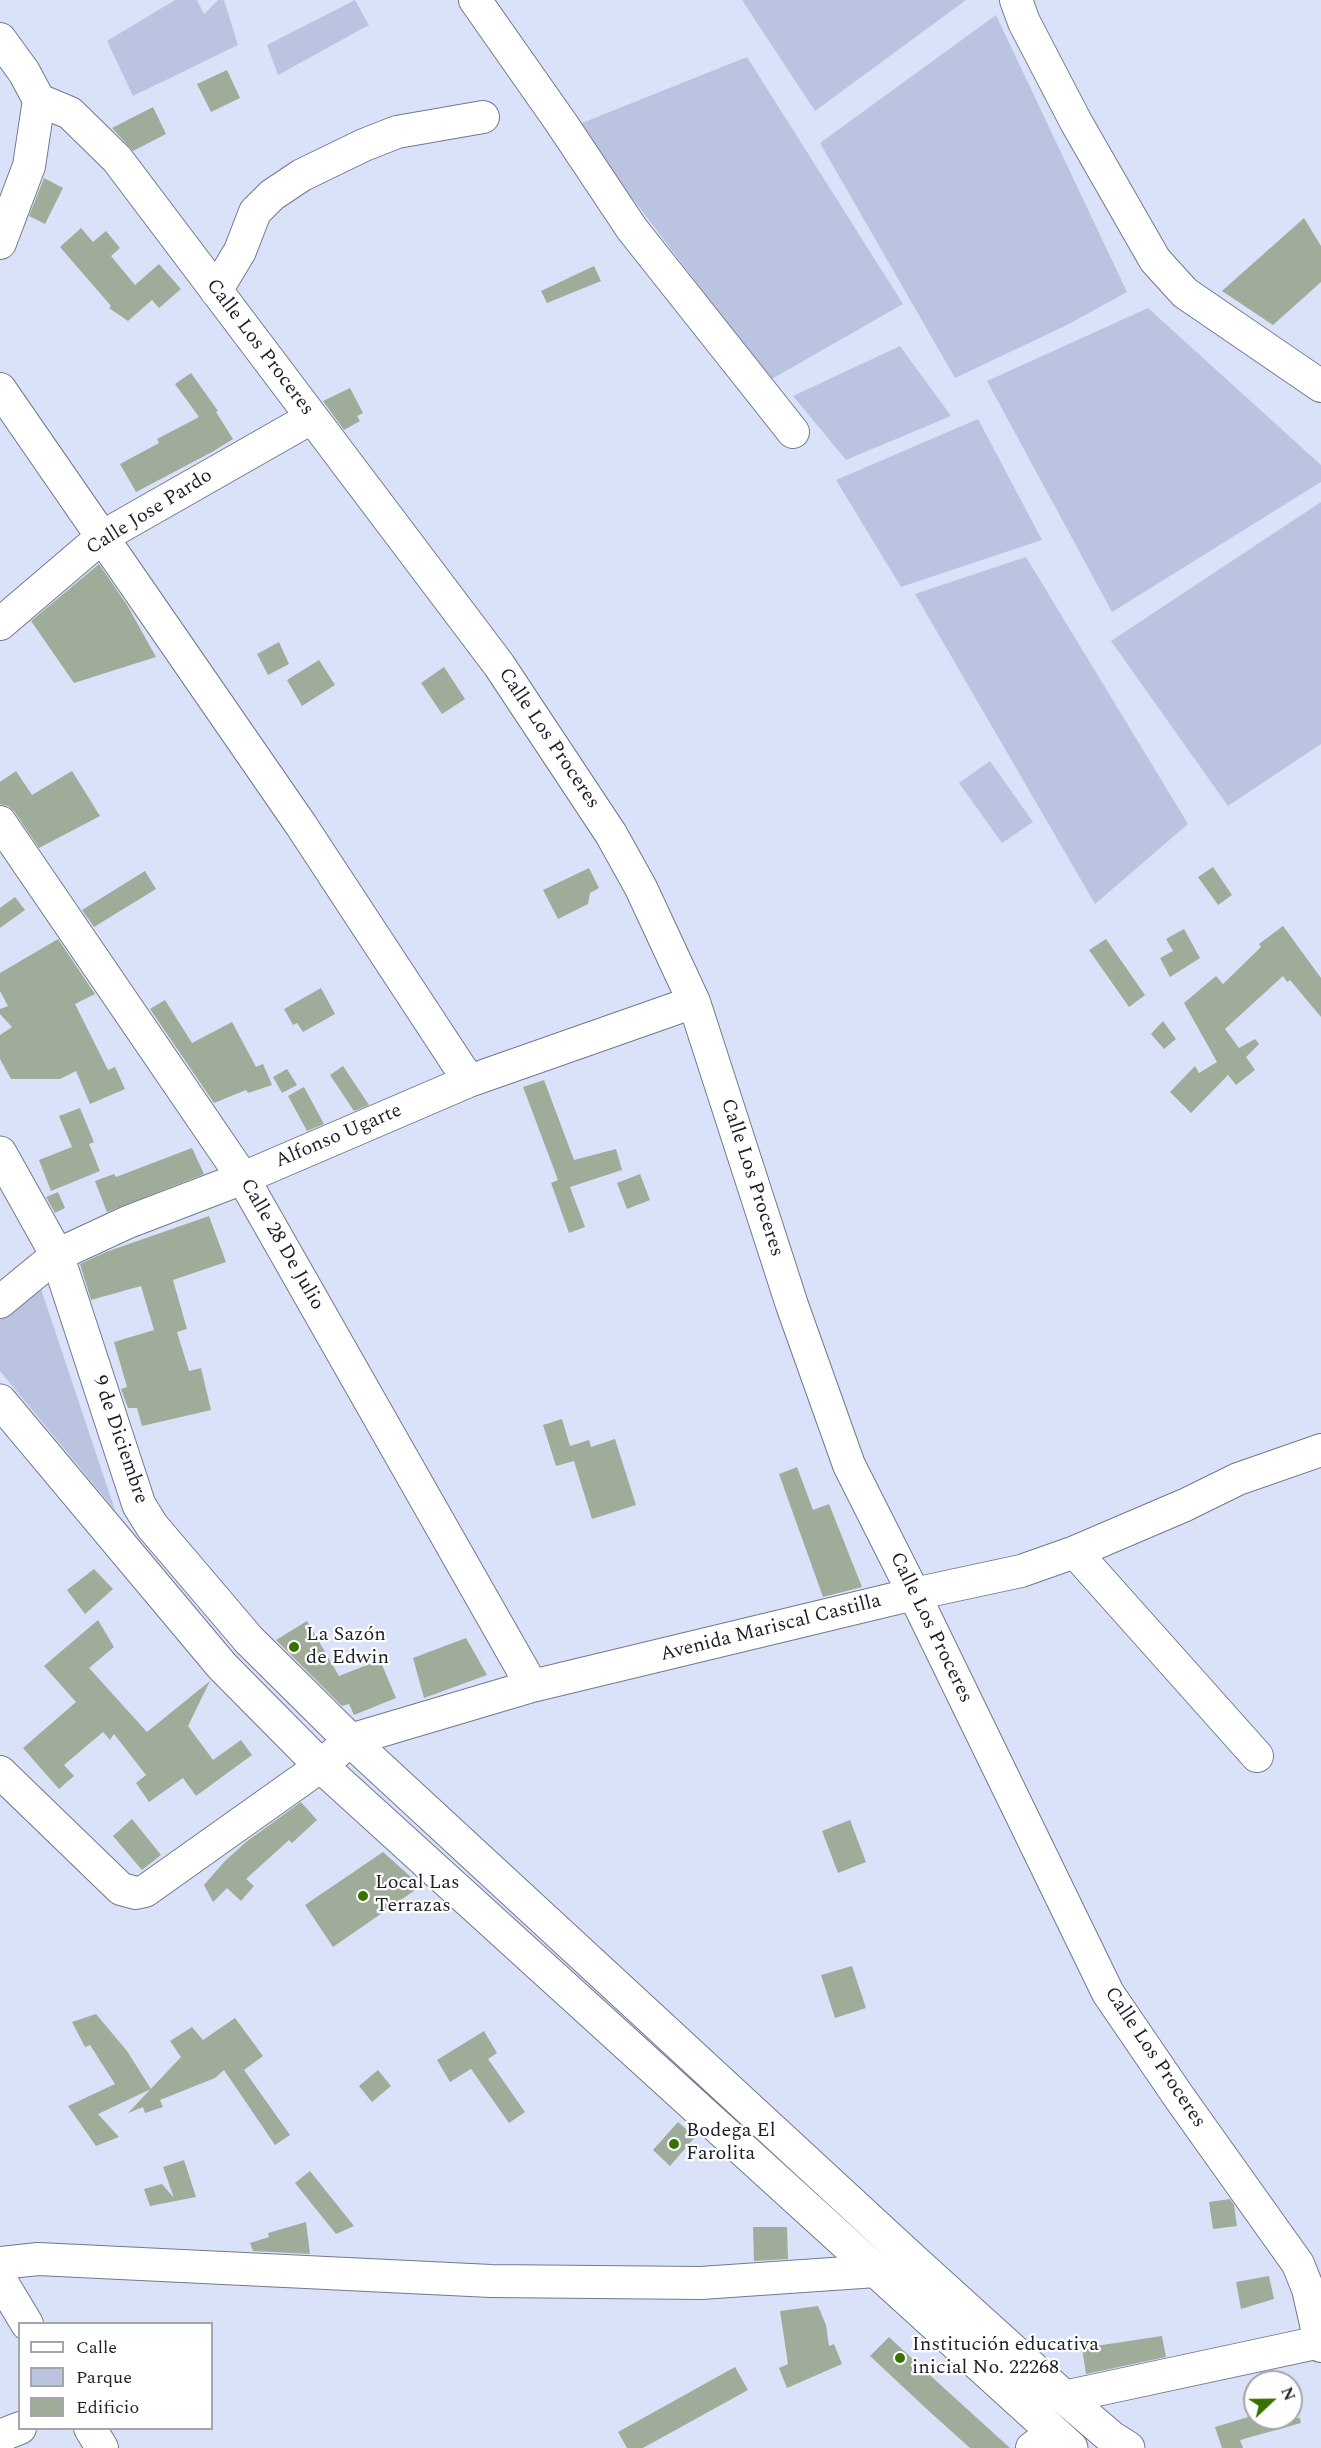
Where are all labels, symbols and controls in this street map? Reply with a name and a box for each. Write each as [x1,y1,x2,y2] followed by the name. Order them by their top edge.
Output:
[200,275,318,421] street label: Calle Los Proceres
[82,465,218,561] street label: Calle Jose Pardo
[492,664,604,814] street label: Calle Los Proceres
[714,1096,788,1260] street label: Calle Los Proceres
[272,1100,406,1174] street label: Alfonso Ugarte
[234,1175,328,1315] street label: Calle 28 De Julio
[86,1373,152,1507] street label: 9 de Diciembre
[883,1549,977,1707] street label: Calle Los Proceres
[658,1590,884,1668] street label: Avenida Mariscal Castilla
[306,1624,389,1671] place label: La Sazón de Edwin
[287,1640,301,1654] marker: La Sazón de Edwin
[375,1872,460,1919] place label: Local Las Terrazas
[356,1889,370,1903] marker: Local Las Terrazas
[1098,1983,1210,2133] street label: Calle Los Proceres
[686,2120,776,2167] place label: Bodega El Farolita
[667,2137,681,2151] marker: Bodega El Farolita
[18,2322,213,2430] legend
[76,2334,117,2361] text: Calle
[912,2334,1099,2381] place label: Institución educativa inicial No. 22268
[893,2351,907,2365] marker: Institución educativa inicial No. 22268
[76,2364,132,2391] text: Parque
[1243,2370,1303,2430] north arrow
[1274,2383,1301,2405] text: N
[76,2394,139,2421] text: Edificio

